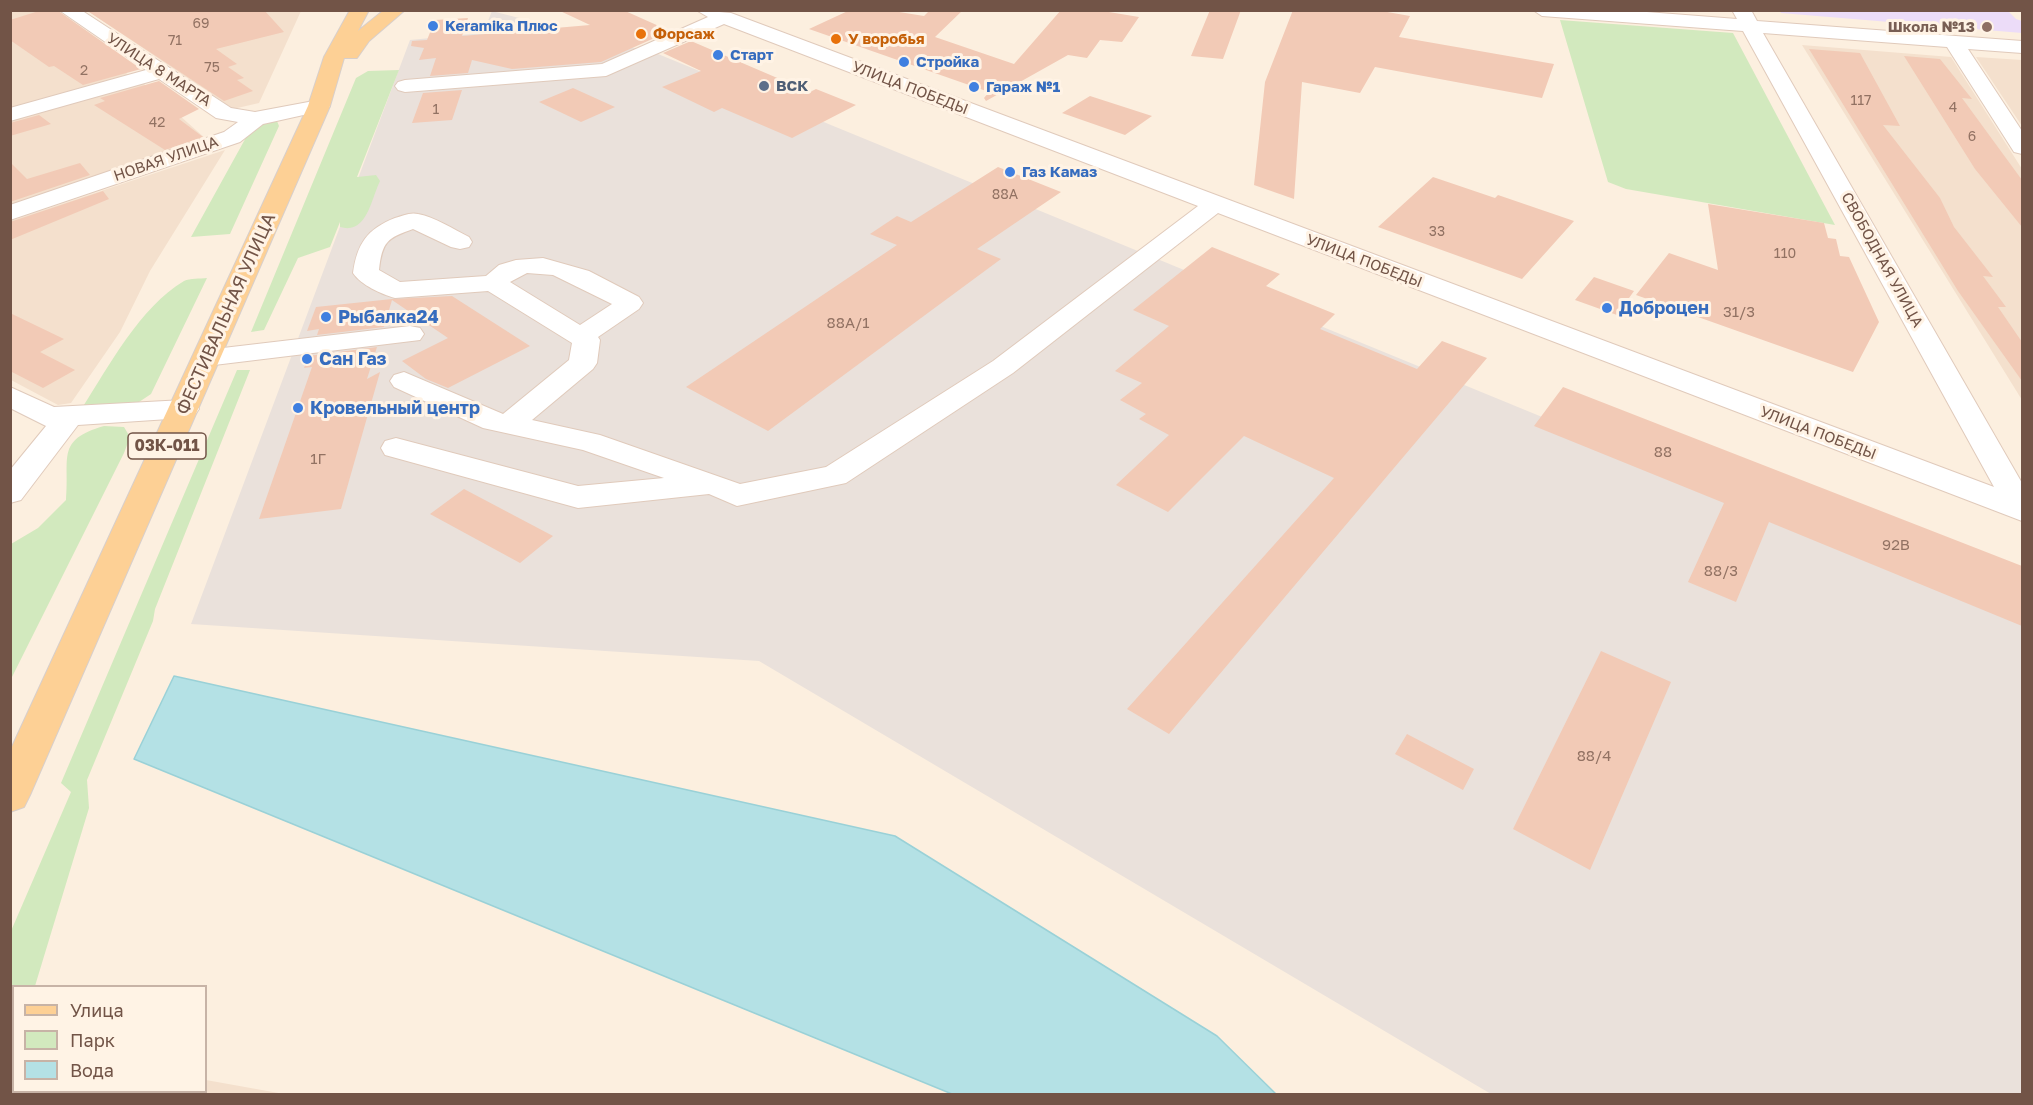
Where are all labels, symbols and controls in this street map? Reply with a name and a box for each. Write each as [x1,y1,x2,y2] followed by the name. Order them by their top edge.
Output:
[193,16,209,32] house number: 69
[445,17,558,35] place label: Keramika Плюс
[1888,18,1975,36] place label: Школа №13
[426,19,440,33] marker: Keramika Плюс
[1980,20,1994,34] marker: Школа №13
[653,25,715,43] place label: Форсаж
[634,27,648,41] marker: Форсаж
[103,30,215,110] street label: УЛИЦА 8 МАРТА
[848,30,924,48] place label: У воробья
[829,32,843,46] marker: У воробья
[168,33,182,49] house number: 71
[730,46,774,64] place label: Старт
[711,48,725,62] marker: Старт
[916,53,979,71] place label: Стройка
[897,55,911,69] marker: Стройка
[849,58,971,118] street label: УЛИЦА ПОБЕДЫ
[204,60,220,76] house number: 75
[80,63,88,79] house number: 2
[776,77,808,95] place label: ВСК
[986,78,1060,96] place label: Гараж №1
[757,79,771,93] marker: ВСК
[967,80,981,94] marker: Гараж №1
[1851,93,1871,109] house number: 117
[1949,100,1957,116] house number: 4
[433,102,439,118] house number: 1
[149,115,165,131] house number: 42
[1968,129,1976,145] house number: 6
[111,133,221,185] street label: НОВАЯ УЛИЦА
[1022,163,1097,181] place label: Газ Камаз
[1003,165,1017,179] marker: Газ Камаз
[992,187,1018,203] house number: 88А
[1837,189,1927,331] street label: СВОБОДНАЯ УЛИЦА
[172,210,280,418] street label: ФЕСТИВАЛЬНАЯ УЛИЦА
[1429,224,1445,240] house number: 33
[1303,231,1425,291] street label: УЛИЦА ПОБЕДЫ
[1774,246,1796,262] house number: 110
[1619,297,1709,319] place label: Доброцен
[1600,301,1614,315] marker: Доброцен
[1723,303,1755,321] house number: 31/3
[338,306,439,328] place label: Рыбалка24
[319,310,333,324] marker: Рыбалка24
[827,314,869,332] house number: 88А/1
[319,348,387,370] place label: Сан Газ
[300,352,314,366] marker: Сан Газ
[310,397,480,419] place label: Кровельный центр
[291,401,305,415] marker: Кровельный центр
[1757,403,1879,463] street label: УЛИЦА ПОБЕДЫ
[128,433,206,459] road number: 03К-011
[1654,443,1672,461] house number: 88
[310,450,326,468] house number: 1Г
[1882,536,1910,554] house number: 92В
[1704,562,1738,580] house number: 88/3
[1577,747,1611,765] house number: 88/4
[12,985,207,1093] legend
[70,999,124,1021] text: Улица
[70,1029,115,1051] text: Парк
[70,1059,114,1081] text: Вода

